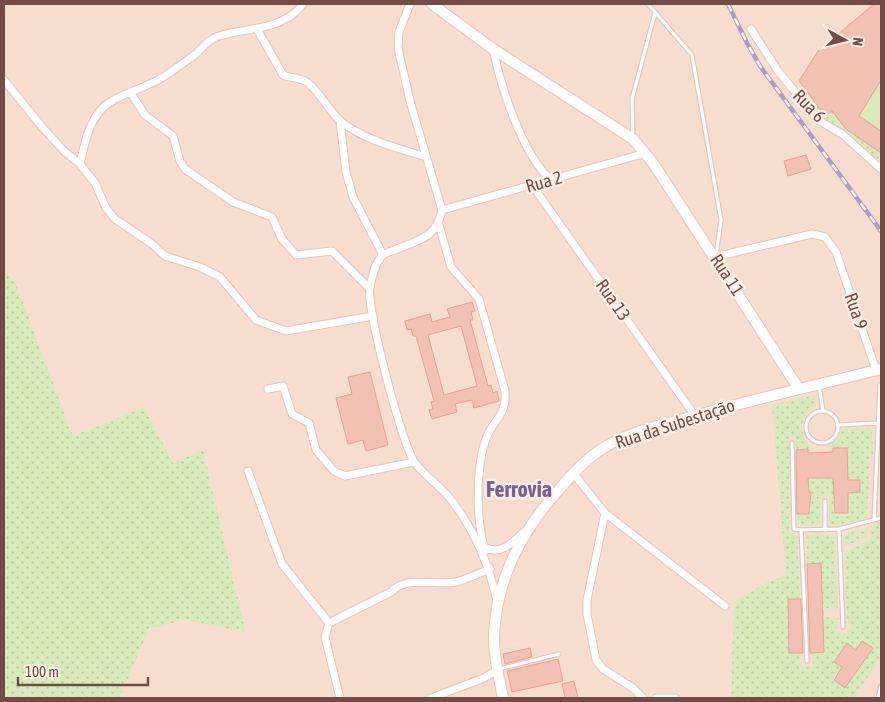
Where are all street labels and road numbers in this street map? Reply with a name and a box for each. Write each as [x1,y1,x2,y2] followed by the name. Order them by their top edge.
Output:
[789,85,830,126] street label: Rua 6
[523,166,565,197] street label: Rua 2
[706,250,749,300] street label: Rua 11
[592,275,635,324] street label: Rua 13
[841,290,872,332] street label: Rua 9
[613,394,737,453] street label: Rua da Subestação

